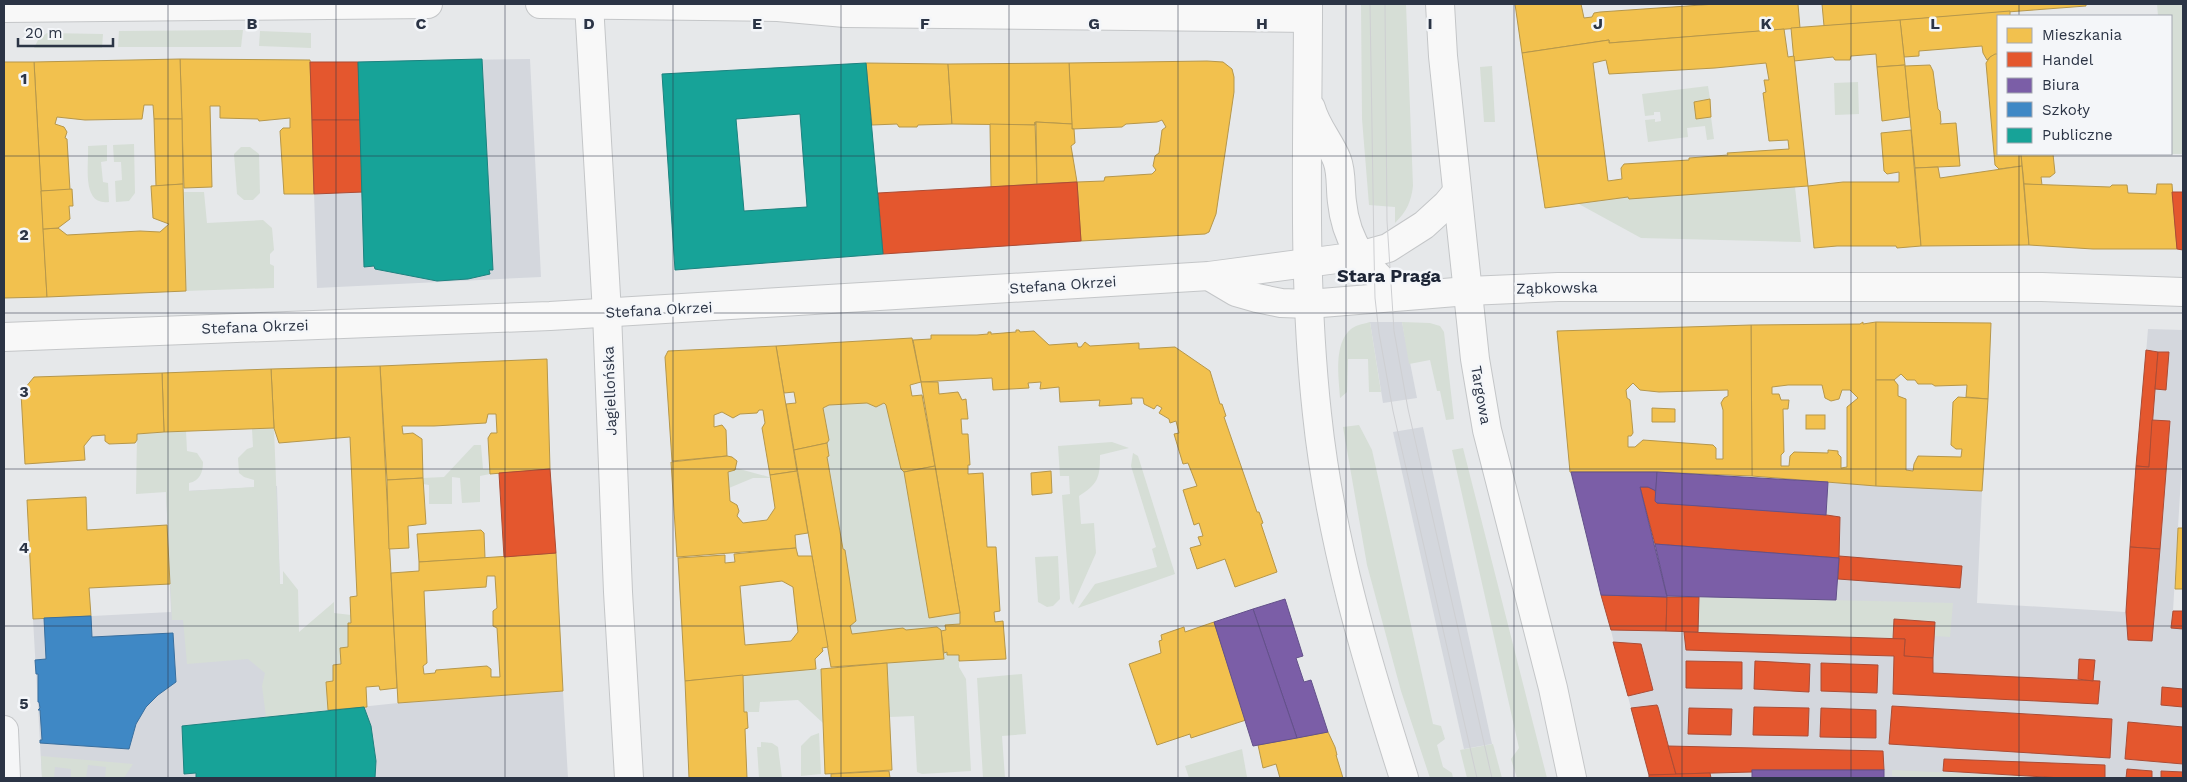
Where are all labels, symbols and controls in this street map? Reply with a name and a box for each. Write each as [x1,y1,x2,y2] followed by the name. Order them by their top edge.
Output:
[247,14,258,33] text: B
[416,14,427,33] text: C
[583,14,595,33] text: D
[752,14,762,33] text: E
[920,14,930,33] text: F
[1088,14,1100,33] text: G
[1256,14,1268,33] text: H
[1427,14,1433,33] text: I
[1593,14,1603,33] text: J
[1760,14,1772,33] text: K
[1930,14,1940,33] text: L
[18,15,112,47] scale bar
[1997,15,2172,155] legend
[25,24,63,42] text: 20 m
[2042,26,2122,44] text: Mieszkania
[2042,51,2094,69] text: Handel
[21,69,27,88] text: 1
[2042,76,2080,94] text: Biura
[2042,101,2090,119] text: Szkoły
[2042,126,2113,144] text: Publiczne
[19,225,29,244] text: 2
[1337,265,1441,286] district label: Stara Praga
[1009,272,1117,298] street label: Stefana Okrzei
[1516,278,1598,298] street label: Ząbkowska
[605,298,713,322] street label: Stefana Okrzei
[201,316,309,338] street label: Stefana Okrzei
[599,345,621,436] street label: Jagiellońska
[1467,364,1495,426] street label: Targowa
[19,382,29,401] text: 3
[19,538,29,557] text: 4
[19,694,29,713] text: 5

